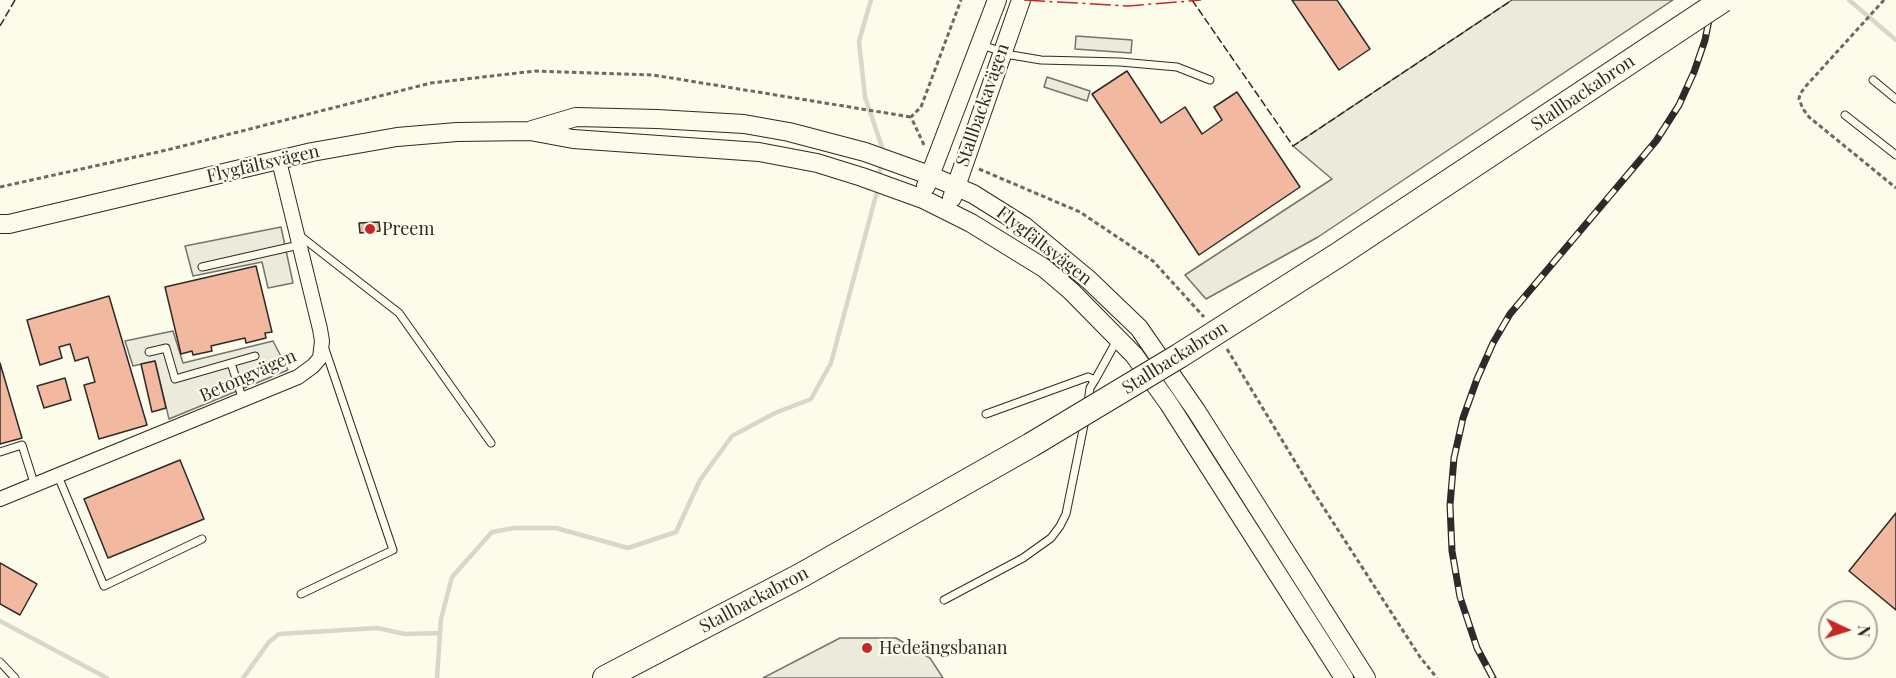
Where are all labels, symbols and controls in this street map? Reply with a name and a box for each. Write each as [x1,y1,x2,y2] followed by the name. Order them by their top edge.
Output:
[952,41,1014,169] street label: Stallbackavägen
[1527,50,1639,136] street label: Stallbackabron
[205,141,321,187] street label: Flygfältsvägen
[992,202,1096,290] street label: Flygfältsvägen
[382,218,434,240] place label: Preem
[363,222,377,236] marker: Preem
[1118,317,1232,399] street label: Stallbackabron
[196,345,300,407] street label: Betongvägen
[696,562,812,638] street label: Stallbackabron
[1818,600,1878,660] north arrow
[1854,625,1875,638] text: N
[879,637,1008,659] place label: Hedeängsbanan
[860,641,874,655] marker: Hedeängsbanan

